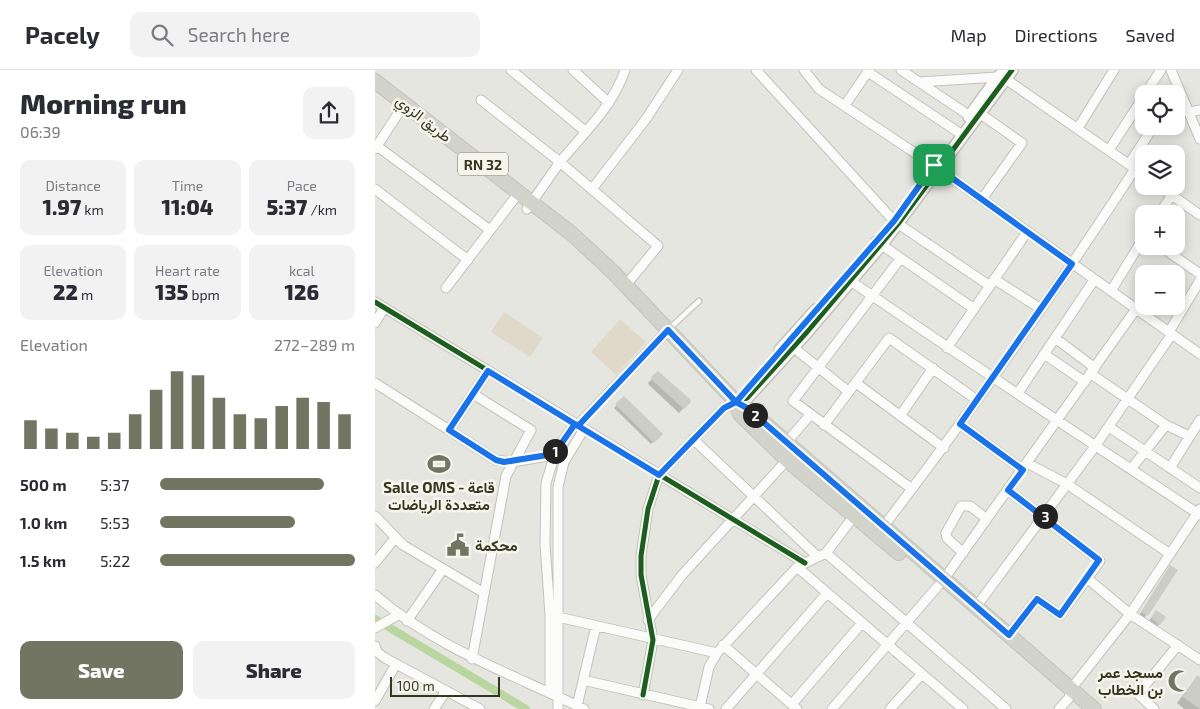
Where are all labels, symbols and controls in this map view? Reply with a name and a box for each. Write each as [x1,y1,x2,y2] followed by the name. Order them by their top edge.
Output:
[130,12,480,57] search box
[25,20,100,49] text: Pacely
[148,21,176,49] icon: search
[188,23,290,46] text: Search here
[950,24,987,46] text: Map
[1015,24,1098,46] text: Directions
[1126,24,1175,46] text: Saved
[1135,85,1185,315] map controls
[1135,85,1185,135] button: locate
[20,86,187,120] text: Morning run
[303,87,355,139] button: share
[389,91,456,149] street label: طريق الزوي
[20,122,61,141] text: 06:39
[913,144,955,186] pin
[1135,145,1185,195] button: layers
[920,151,948,179] icon: arrive
[458,152,508,176] road number: RN 32
[46,177,101,194] text: Distance
[172,177,203,194] text: Time
[287,177,317,194] text: Pace
[43,194,81,219] text: 1.97
[162,194,213,219] text: 11:04
[267,194,307,219] text: 5:37
[81,201,104,218] text: km
[307,201,337,218] text: /km
[1135,205,1185,255] button: +
[43,262,103,279] text: Elevation
[155,262,220,279] text: Heart rate
[289,262,315,279] text: kcal
[1135,265,1185,315] button: −
[53,279,78,304] text: 22
[155,279,188,304] text: 135
[285,279,319,304] text: 126
[78,286,93,303] text: m
[188,286,220,303] text: bpm
[20,335,88,354] text: Elevation
[274,335,355,354] text: 272–289 m
[743,402,767,428] pin: 2
[751,407,760,424] text: 2
[543,438,567,464] pin: 1
[552,443,559,460] text: 1
[426,451,452,477] sports icon: Salle OMS - قاعة متعددة الرياضات
[20,475,67,494] text: 500 m
[100,475,129,494] text: 5:37
[383,478,495,514] place label: Salle OMS - قاعة متعددة الرياضات
[1033,504,1057,528] pin: 3
[1042,508,1049,525] text: 3
[20,513,67,532] text: 1.0 km
[100,513,130,532] text: 5:53
[445,532,471,558] public building icon: محكمة
[475,536,518,554] place label: محكمة
[20,551,66,570] text: 1.5 km
[100,551,130,570] text: 5:22
[20,641,183,699] button: Save
[193,641,355,699] button: Share
[1097,663,1163,699] place label: مسجد عمر بن الخطاب
[1166,668,1192,694] mosque icon: مسجد عمر بن الخطاب
[390,674,500,697] scale bar
[397,677,435,694] text: 100 m

